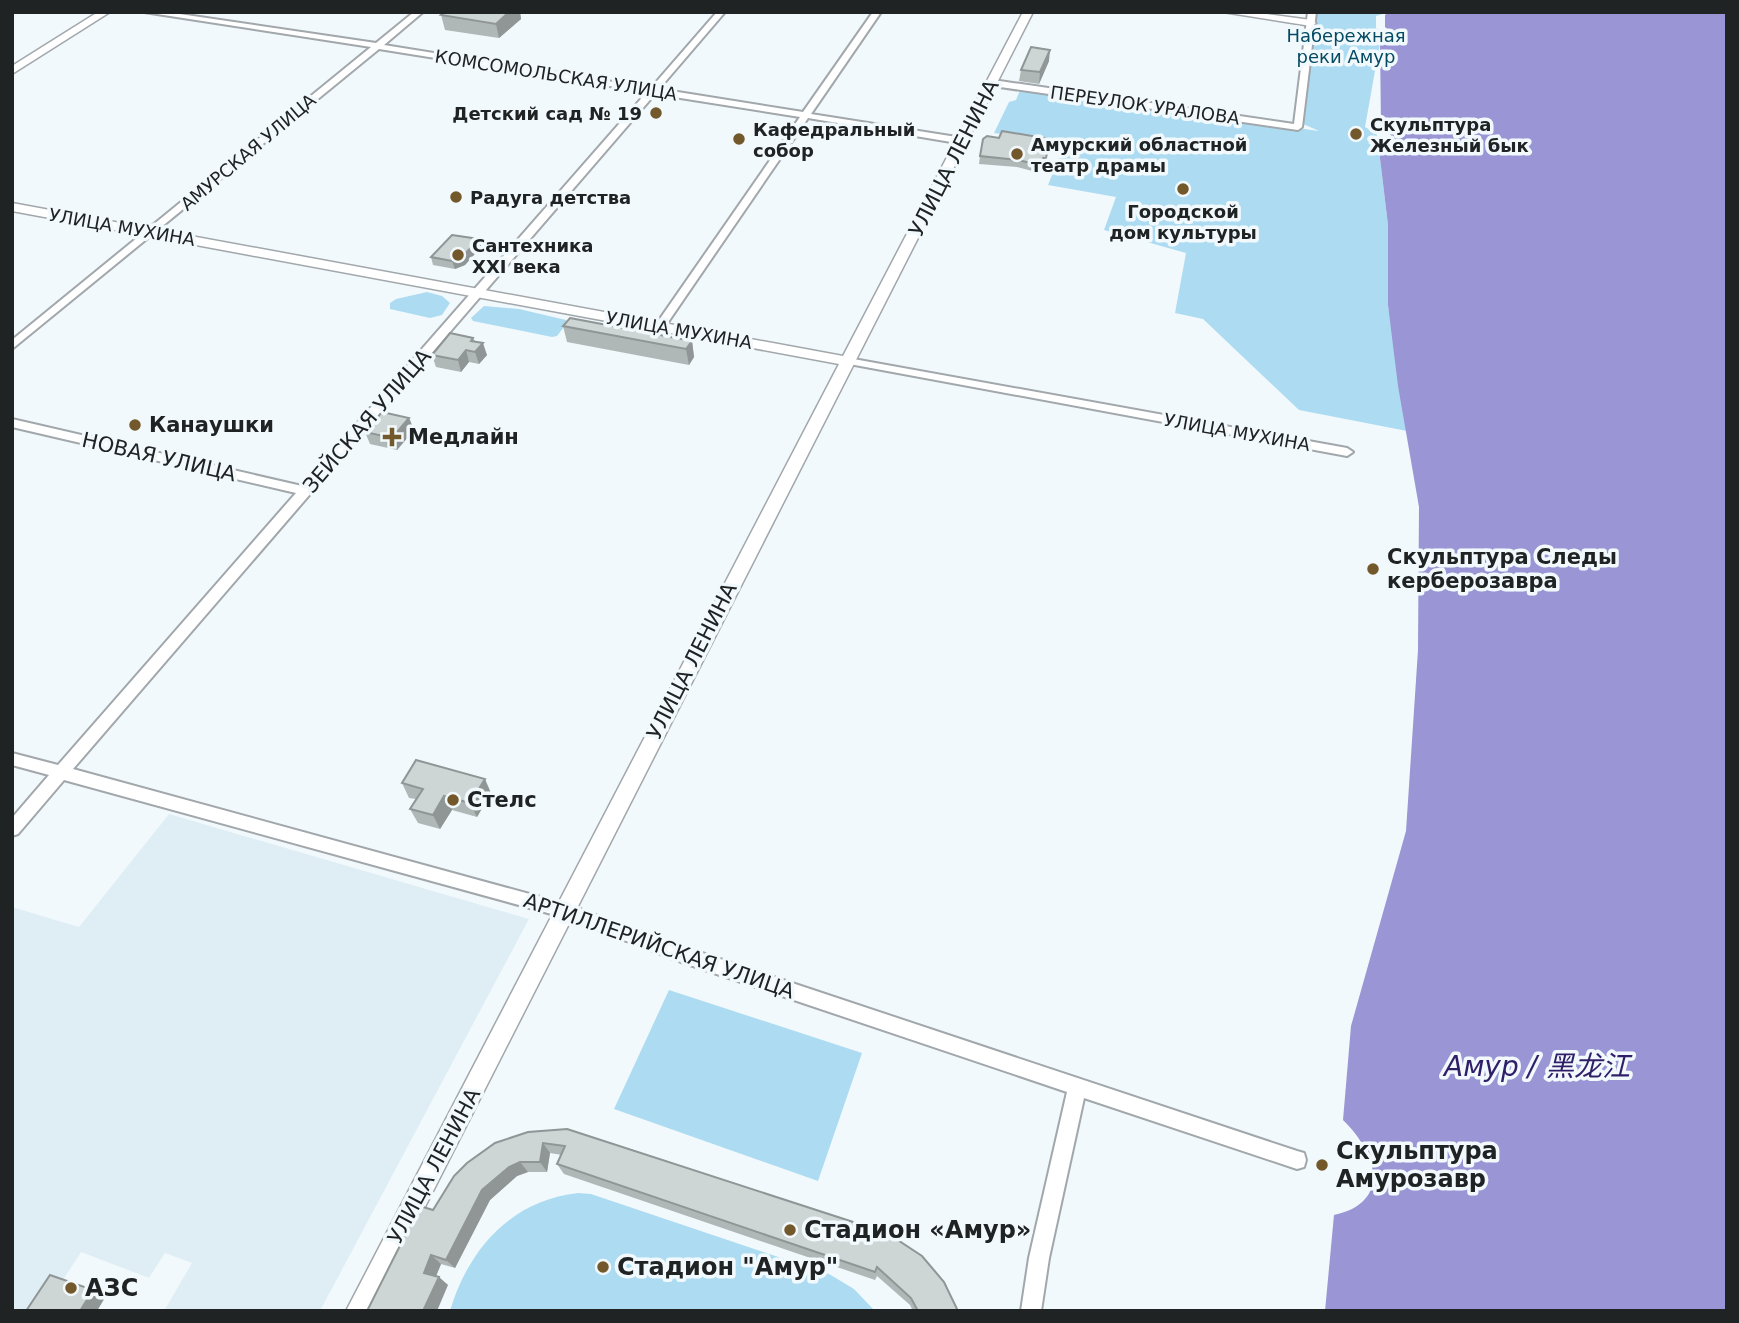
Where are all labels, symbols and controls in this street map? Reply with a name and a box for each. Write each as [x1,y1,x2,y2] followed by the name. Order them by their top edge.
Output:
[1286,25,1406,67] park label: Набережная реки Амур
[433,45,679,105] street label: КОМСОМОЛЬСКАЯ УЛИЦА
[904,75,1004,240] street label: УЛИЦА ЛЕНИНА
[1049,81,1242,129] street label: ПЕРЕУЛОК УРАЛОВА
[176,89,320,215] street label: АМУРСКАЯ УЛИЦА
[452,103,642,124] place label: Детский сад № 19
[648,105,664,121] marker: Детский сад № 19
[1370,114,1529,156] place label: Скульптура Железный бык
[753,119,915,161] place label: Кафедральный собор
[1348,126,1364,142] marker: Скульптура Железный бык
[731,131,747,147] marker: Кафедральный собор
[1031,134,1247,176] place label: Амурский областной театр драмы
[1009,146,1025,162] marker: Амурский областной театр драмы
[1175,181,1191,197] marker: Городской дом культуры
[470,187,631,208] place label: Радуга детства
[448,189,464,205] marker: Радуга детства
[1109,201,1257,243] place label: Городской дом культуры
[47,204,197,250] street label: УЛИЦА МУХИНА
[472,235,593,277] place label: Сантехника XXI века
[450,247,466,263] marker: Сантехника XXI века
[604,307,754,353] street label: УЛИЦА МУХИНА
[297,343,436,498] street label: ЗЕЙСКАЯ УЛИЦА
[1162,409,1312,455] street label: УЛИЦА МУХИНА
[149,413,274,437] place label: Канаушки
[127,417,143,433] marker: Канаушки
[408,425,519,449] place label: Медлайн
[382,427,402,447] marker: Медлайн
[80,428,239,487] street label: НОВАЯ УЛИЦА
[1387,545,1617,593] place label: Скульптура Следы керберозавра
[1365,561,1381,577] marker: Скульптура Следы керберозавра
[642,578,742,743] street label: УЛИЦА ЛЕНИНА
[467,788,537,812] place label: Стелс
[445,792,461,808] marker: Стелс
[521,887,798,1004] street label: АРТИЛЛЕРИЙСКАЯ УЛИЦА
[1442,1050,1633,1083] water label: Амур / 黑龙江
[383,1084,485,1248] street label: УЛИЦА ЛЕНИНА
[1336,1137,1498,1193] place label: Скульптура Амурозавр
[1314,1157,1330,1173] marker: Скульптура Амурозавр
[804,1216,1031,1244] place label: Стадион «Амур»
[782,1222,798,1238] marker: Стадион «Амур»
[617,1253,838,1281] place label: Стадион "Амур"
[595,1259,611,1275] marker: Стадион "Амур"
[85,1274,138,1302] place label: АЗС
[63,1280,79,1296] marker: АЗС

